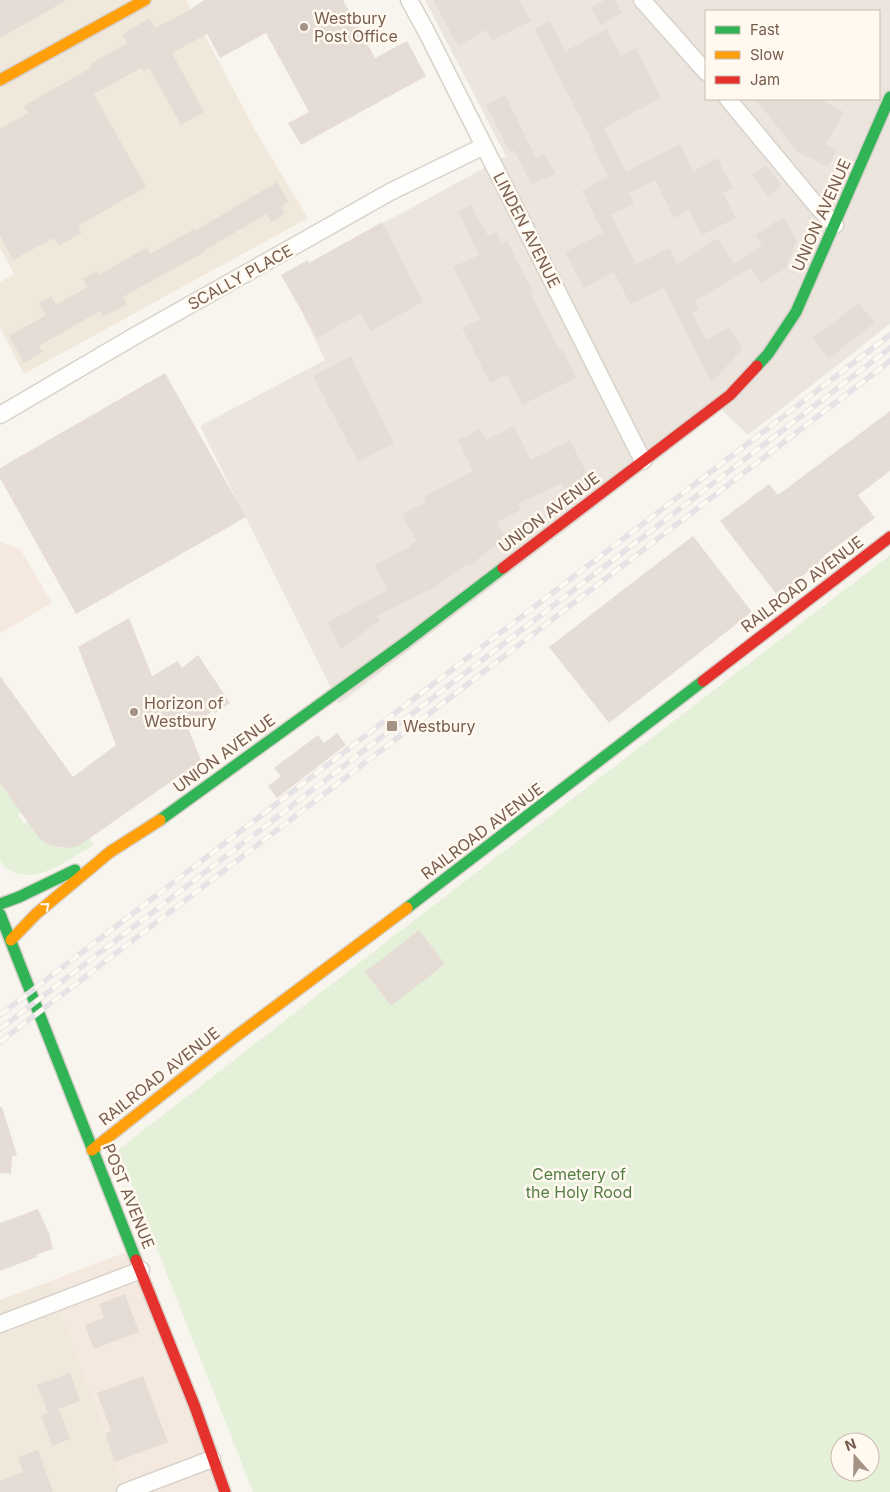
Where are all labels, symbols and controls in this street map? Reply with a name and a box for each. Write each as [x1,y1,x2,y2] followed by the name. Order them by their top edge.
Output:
[314,8,398,46] place label: Westbury Post Office
[705,10,880,100] legend
[750,20,780,39] text: Fast
[298,21,310,33] marker: Westbury Post Office
[750,45,784,64] text: Slow
[750,70,780,89] text: Jam
[787,156,855,274] street label: UNION AVENUE
[489,169,565,291] street label: LINDEN AVENUE
[184,240,296,314] street label: SCALLY PLACE
[495,468,603,556] street label: UNION AVENUE
[737,531,867,637] street label: RAILROAD AVENUE
[144,693,223,731] place label: Horizon of Westbury
[128,706,140,718] marker: Horizon of Westbury
[169,709,279,797] street label: UNION AVENUE
[403,716,475,736] place label: Westbury
[385,719,399,733] marker: Westbury
[417,778,547,884] street label: RAILROAD AVENUE
[40,903,49,912] one-way arrow
[95,1023,223,1129] street label: RAILROAD AVENUE
[99,1140,159,1252] street label: POST AVENUE
[526,1164,632,1202] park label: Cemetery of the Holy Rood
[830,1432,880,1482] north arrow
[842,1435,858,1454] text: N

